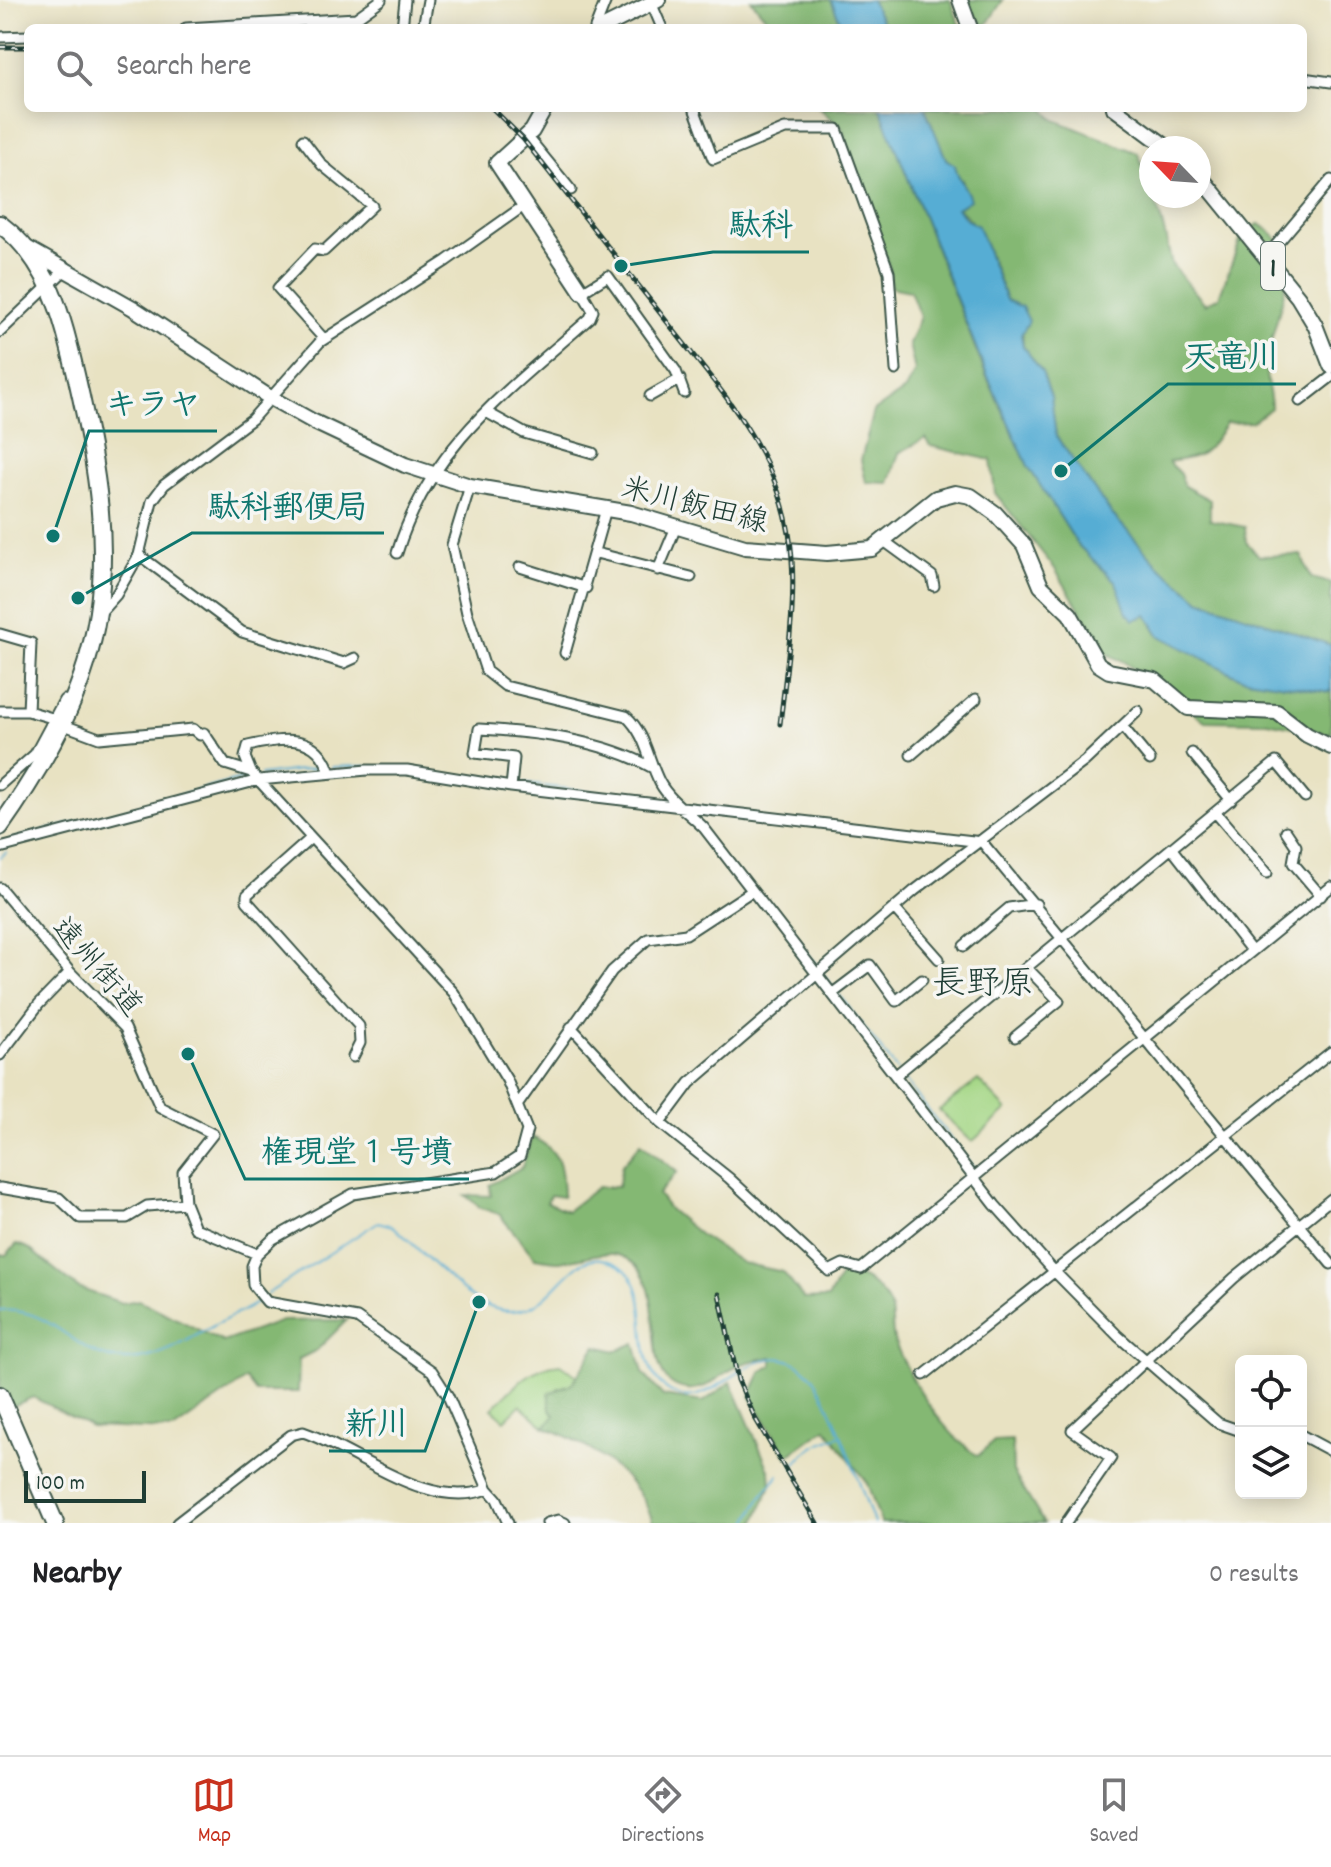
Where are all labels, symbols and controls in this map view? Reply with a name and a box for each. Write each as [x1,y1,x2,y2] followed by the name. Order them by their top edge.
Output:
[24,24,1307,112] search box
[52,46,96,90] icon: search
[116,47,252,90] text: Search here
[1139,136,1211,208] north arrow
[713,196,809,252] callout: 駄科
[729,206,793,252] text: 駄科
[1261,242,1285,290] road number: 1
[1168,328,1296,384] callout: 天竜川
[1184,338,1280,384] text: 天竜川
[89,375,217,431] callout: キラヤ
[105,385,201,431] text: キラヤ
[616,469,772,547] street label: 米川飯田線
[192,477,384,533] callout: 駄科郵便局
[208,488,368,534] text: 駄科郵便局
[39,910,150,1028] street label: 遠州街道
[932,962,1034,1011] district label: 長野原
[245,1123,469,1179] callout: 権現堂１号墳
[261,1133,453,1179] text: 権現堂１号墳
[1235,1355,1307,1499] map controls
[1235,1355,1307,1427] button: locate
[329,1395,425,1451] callout: 新川
[345,1405,409,1451] text: 新川
[1235,1427,1307,1499] button: layers
[24,1467,146,1503] scale bar
[36,1469,85,1500] text: 100 m
[32,1551,121,1600] text: Nearby
[1209,1557,1299,1594] text: 0 results
[192,1773,236,1852] tab: Map
[621,1773,705,1852] tab: Directions
[1089,1773,1139,1852] tab: Saved

